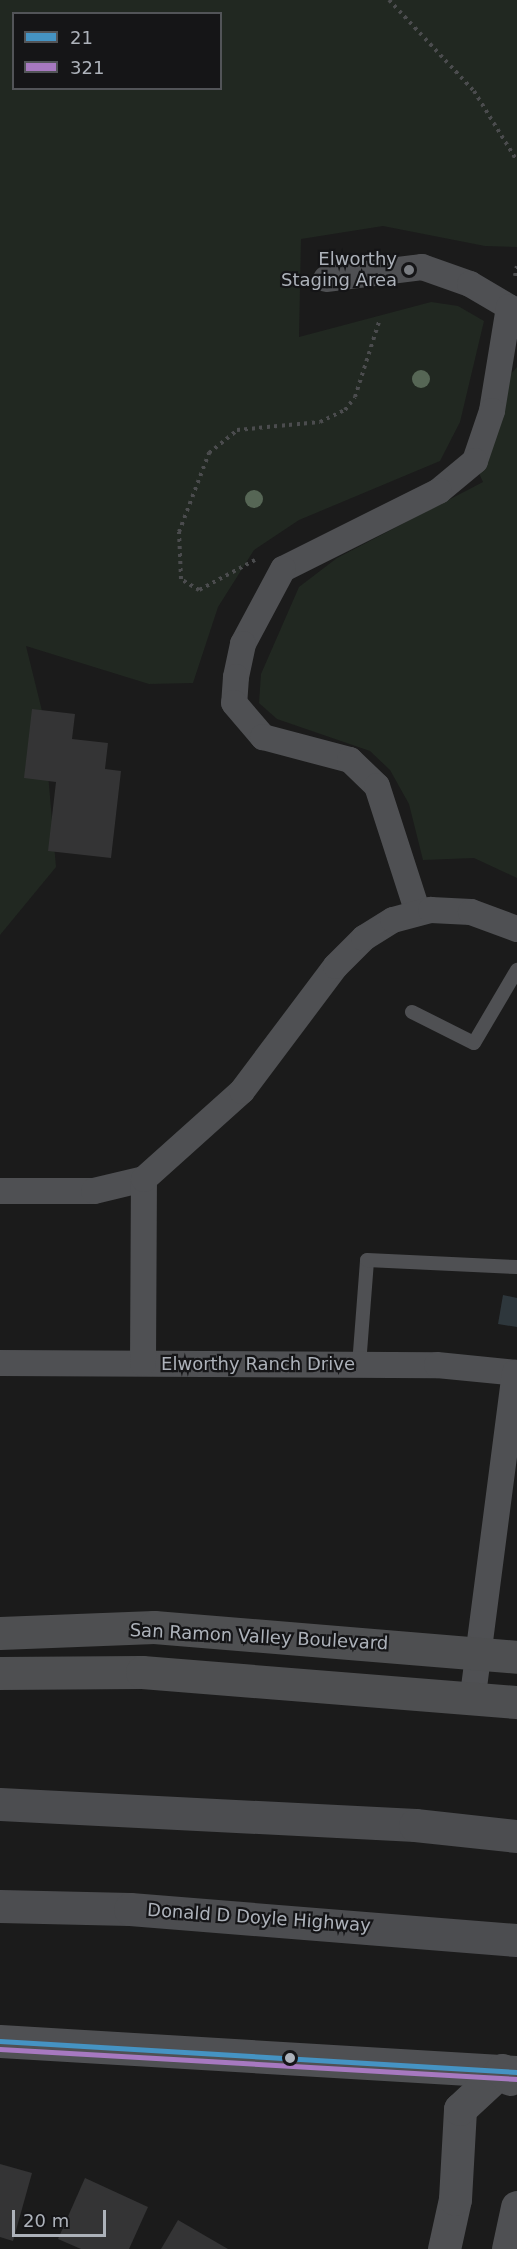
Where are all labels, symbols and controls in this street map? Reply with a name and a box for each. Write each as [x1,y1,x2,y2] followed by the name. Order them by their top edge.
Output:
[12,12,222,90] legend
[70,27,93,48] text: 21
[70,57,104,78] text: 321
[281,249,397,292] place label: Elworthy Staging Area
[402,263,416,277] marker: Elworthy Staging Area
[161,1353,355,1375] street label: Elworthy Ranch Drive
[129,1619,389,1655] street label: San Ramon Valley Boulevard
[146,1899,372,1937] street label: Donald D Doyle Highway
[284,2052,296,2064] unlabelled marker
[15,2198,110,2236] scale bar
[23,2210,69,2231] text: 20 m

